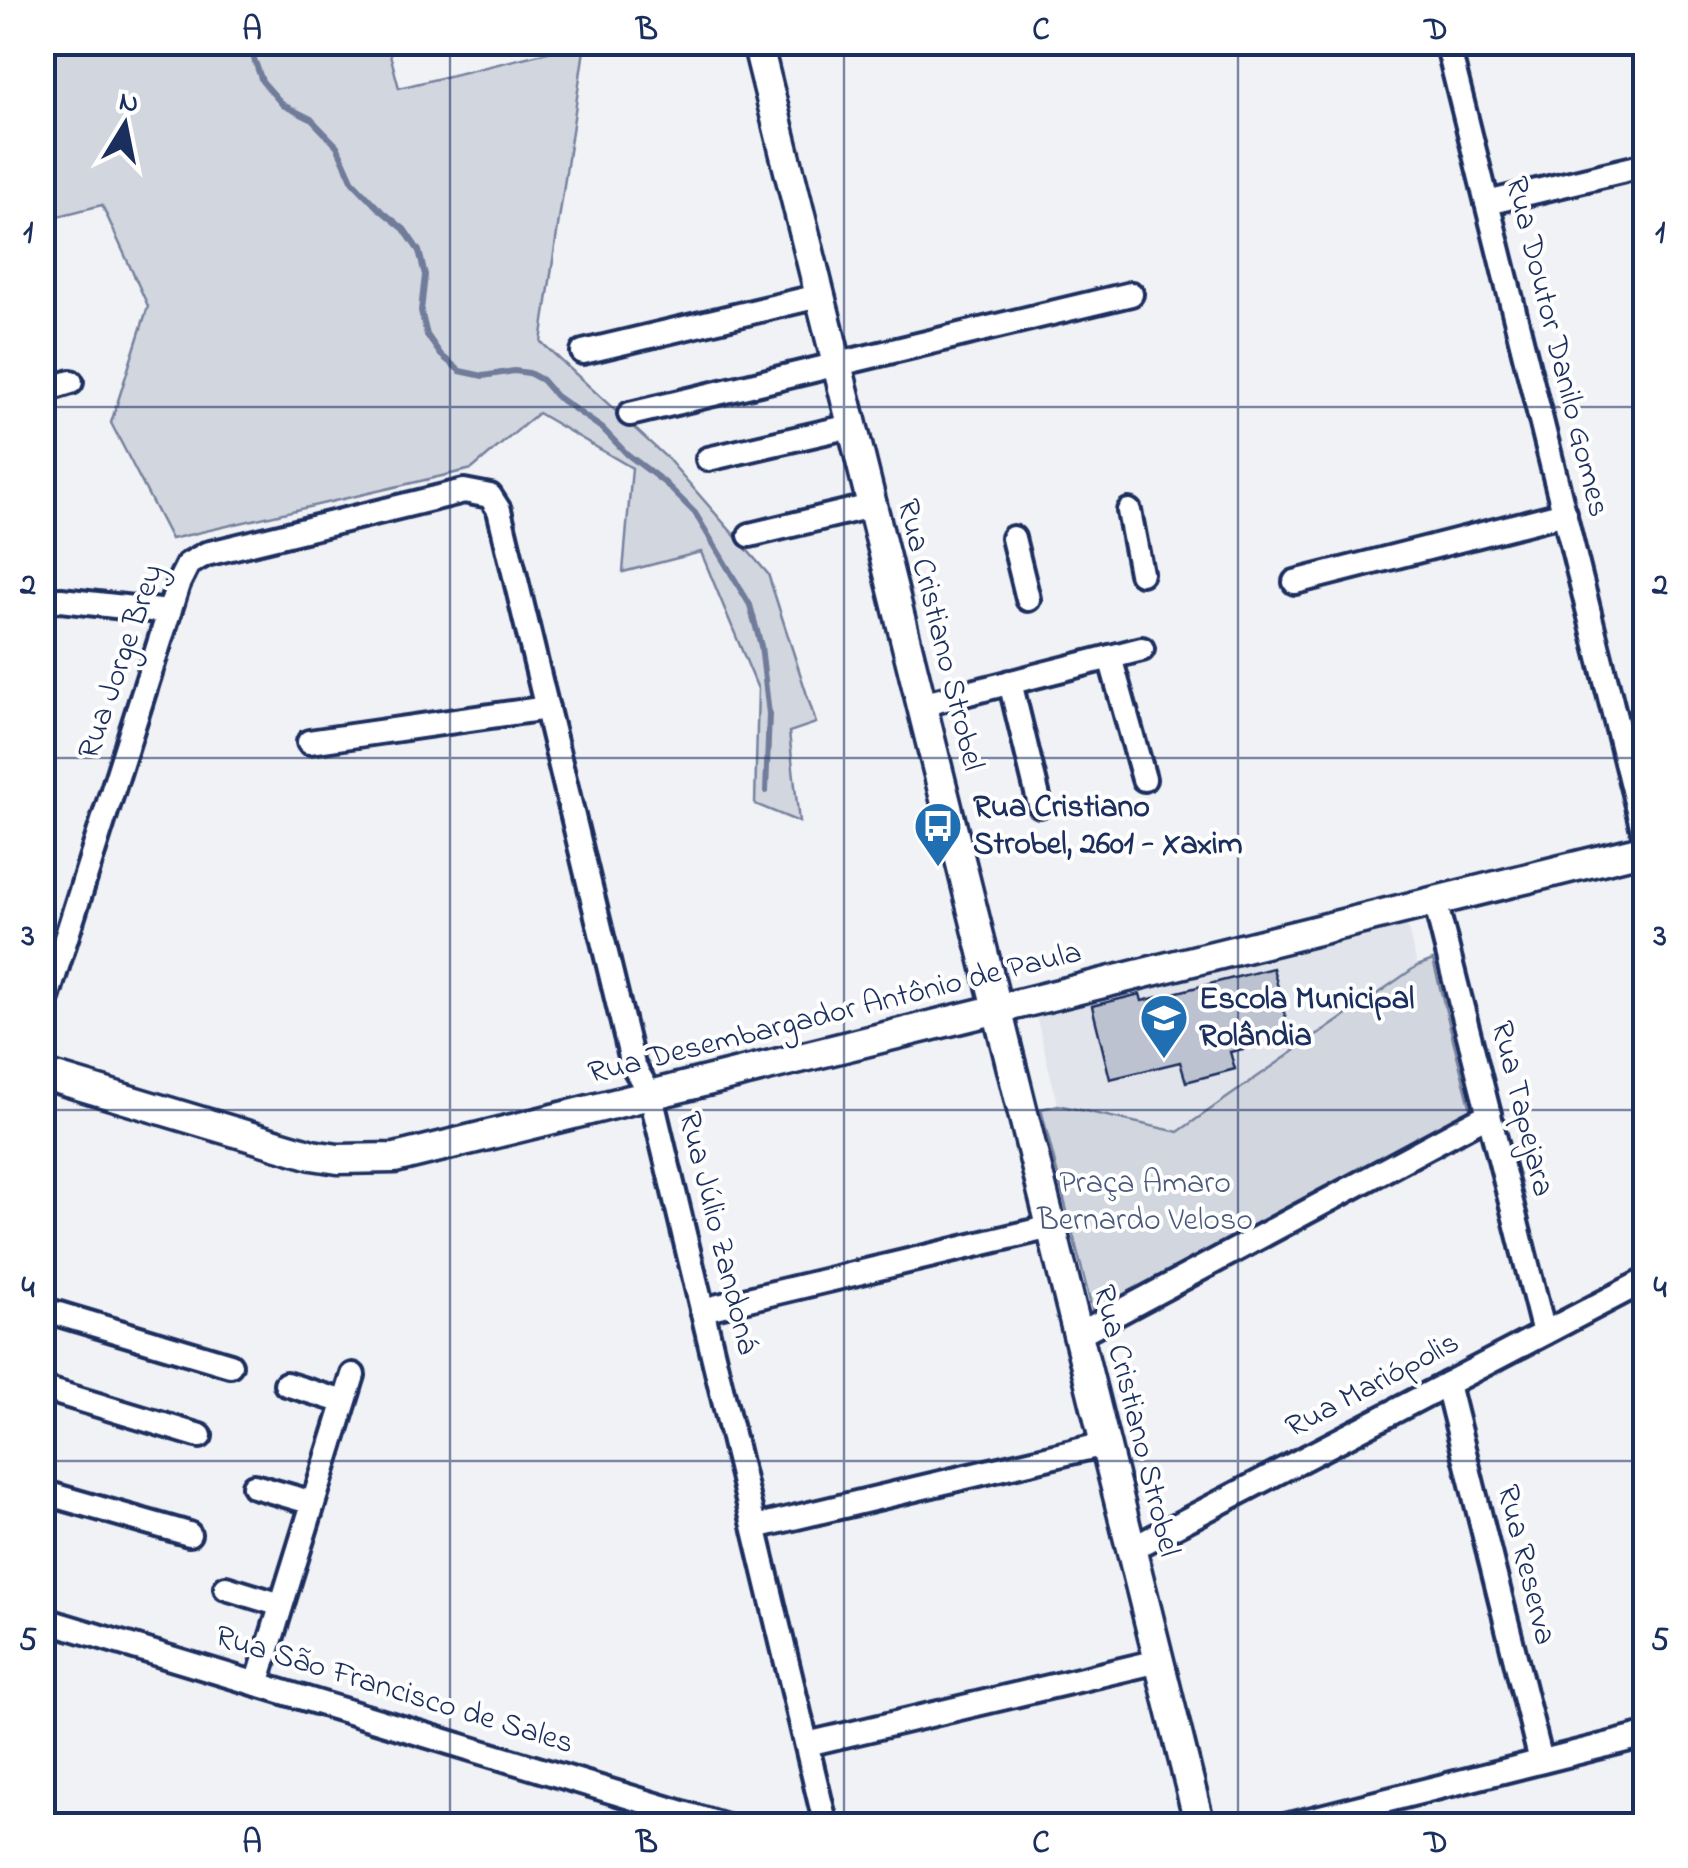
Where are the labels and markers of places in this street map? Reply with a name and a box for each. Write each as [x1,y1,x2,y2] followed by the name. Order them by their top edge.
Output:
[973,785,1243,869] place label: Rua Cristiano Strobel, 2601 - Xaxim
[912,800,964,868] bus stop icon: Rua Cristiano Strobel, 2601 - Xaxim
[1199,977,1414,1061] place label: Escola Municipal Rolândia
[1138,992,1190,1060] school or university icon: Escola Municipal Rolândia

